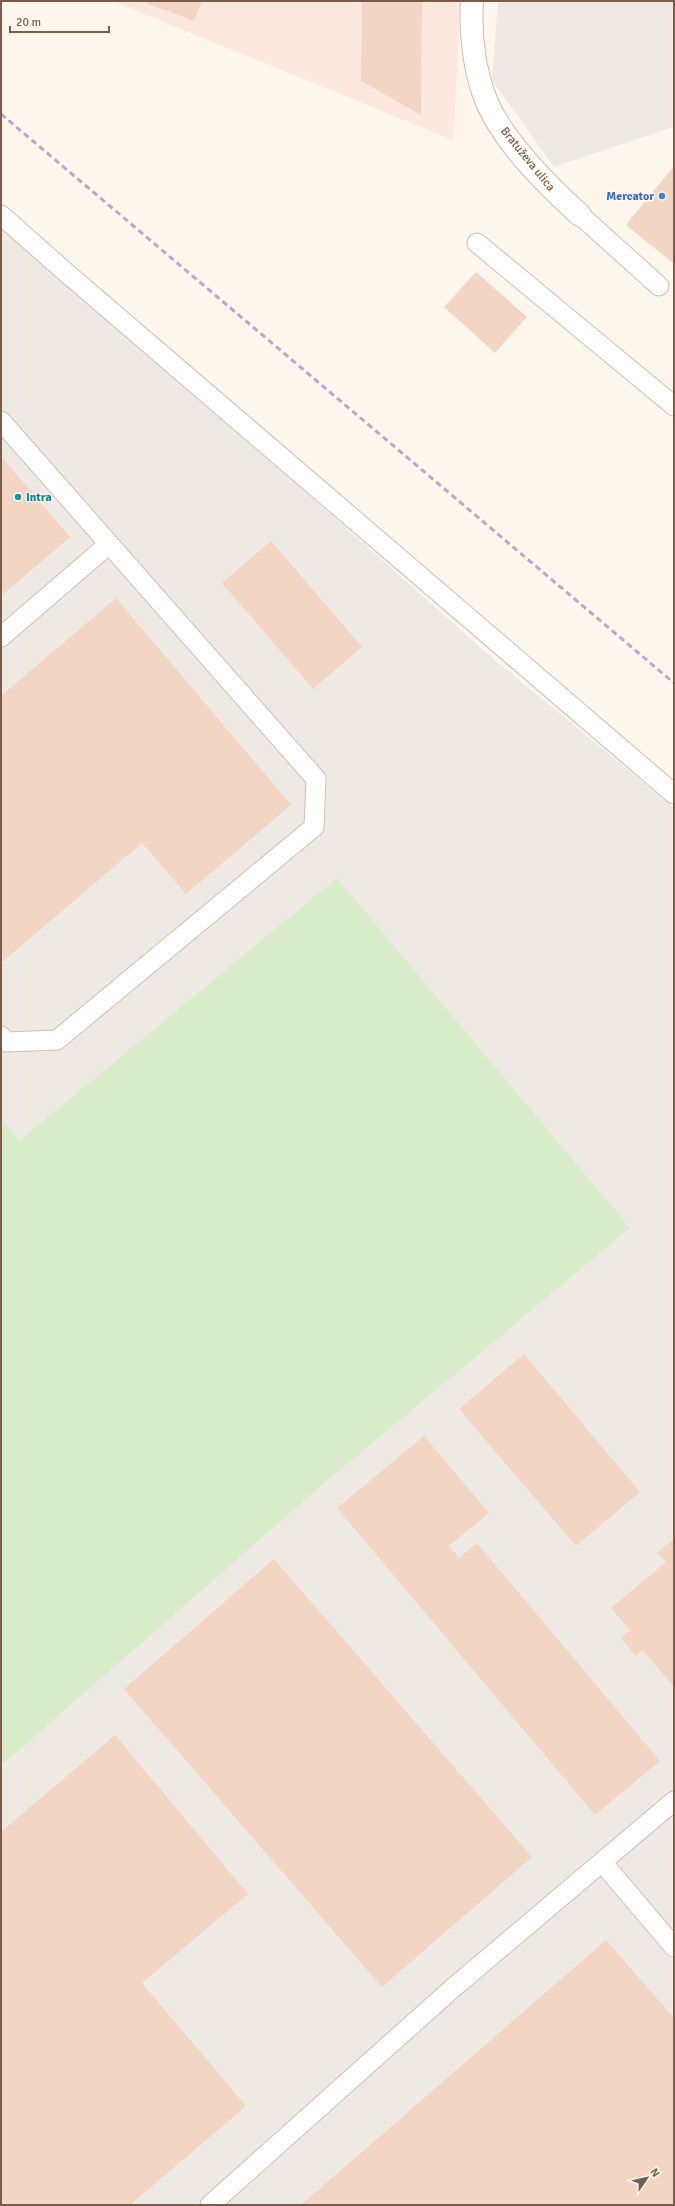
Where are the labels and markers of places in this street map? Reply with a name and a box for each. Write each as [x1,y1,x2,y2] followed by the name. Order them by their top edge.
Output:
[606,189,654,204] place label: Mercator
[657,191,667,201] marker: Mercator
[26,490,52,505] place label: Intra
[13,492,23,502] marker: Intra

